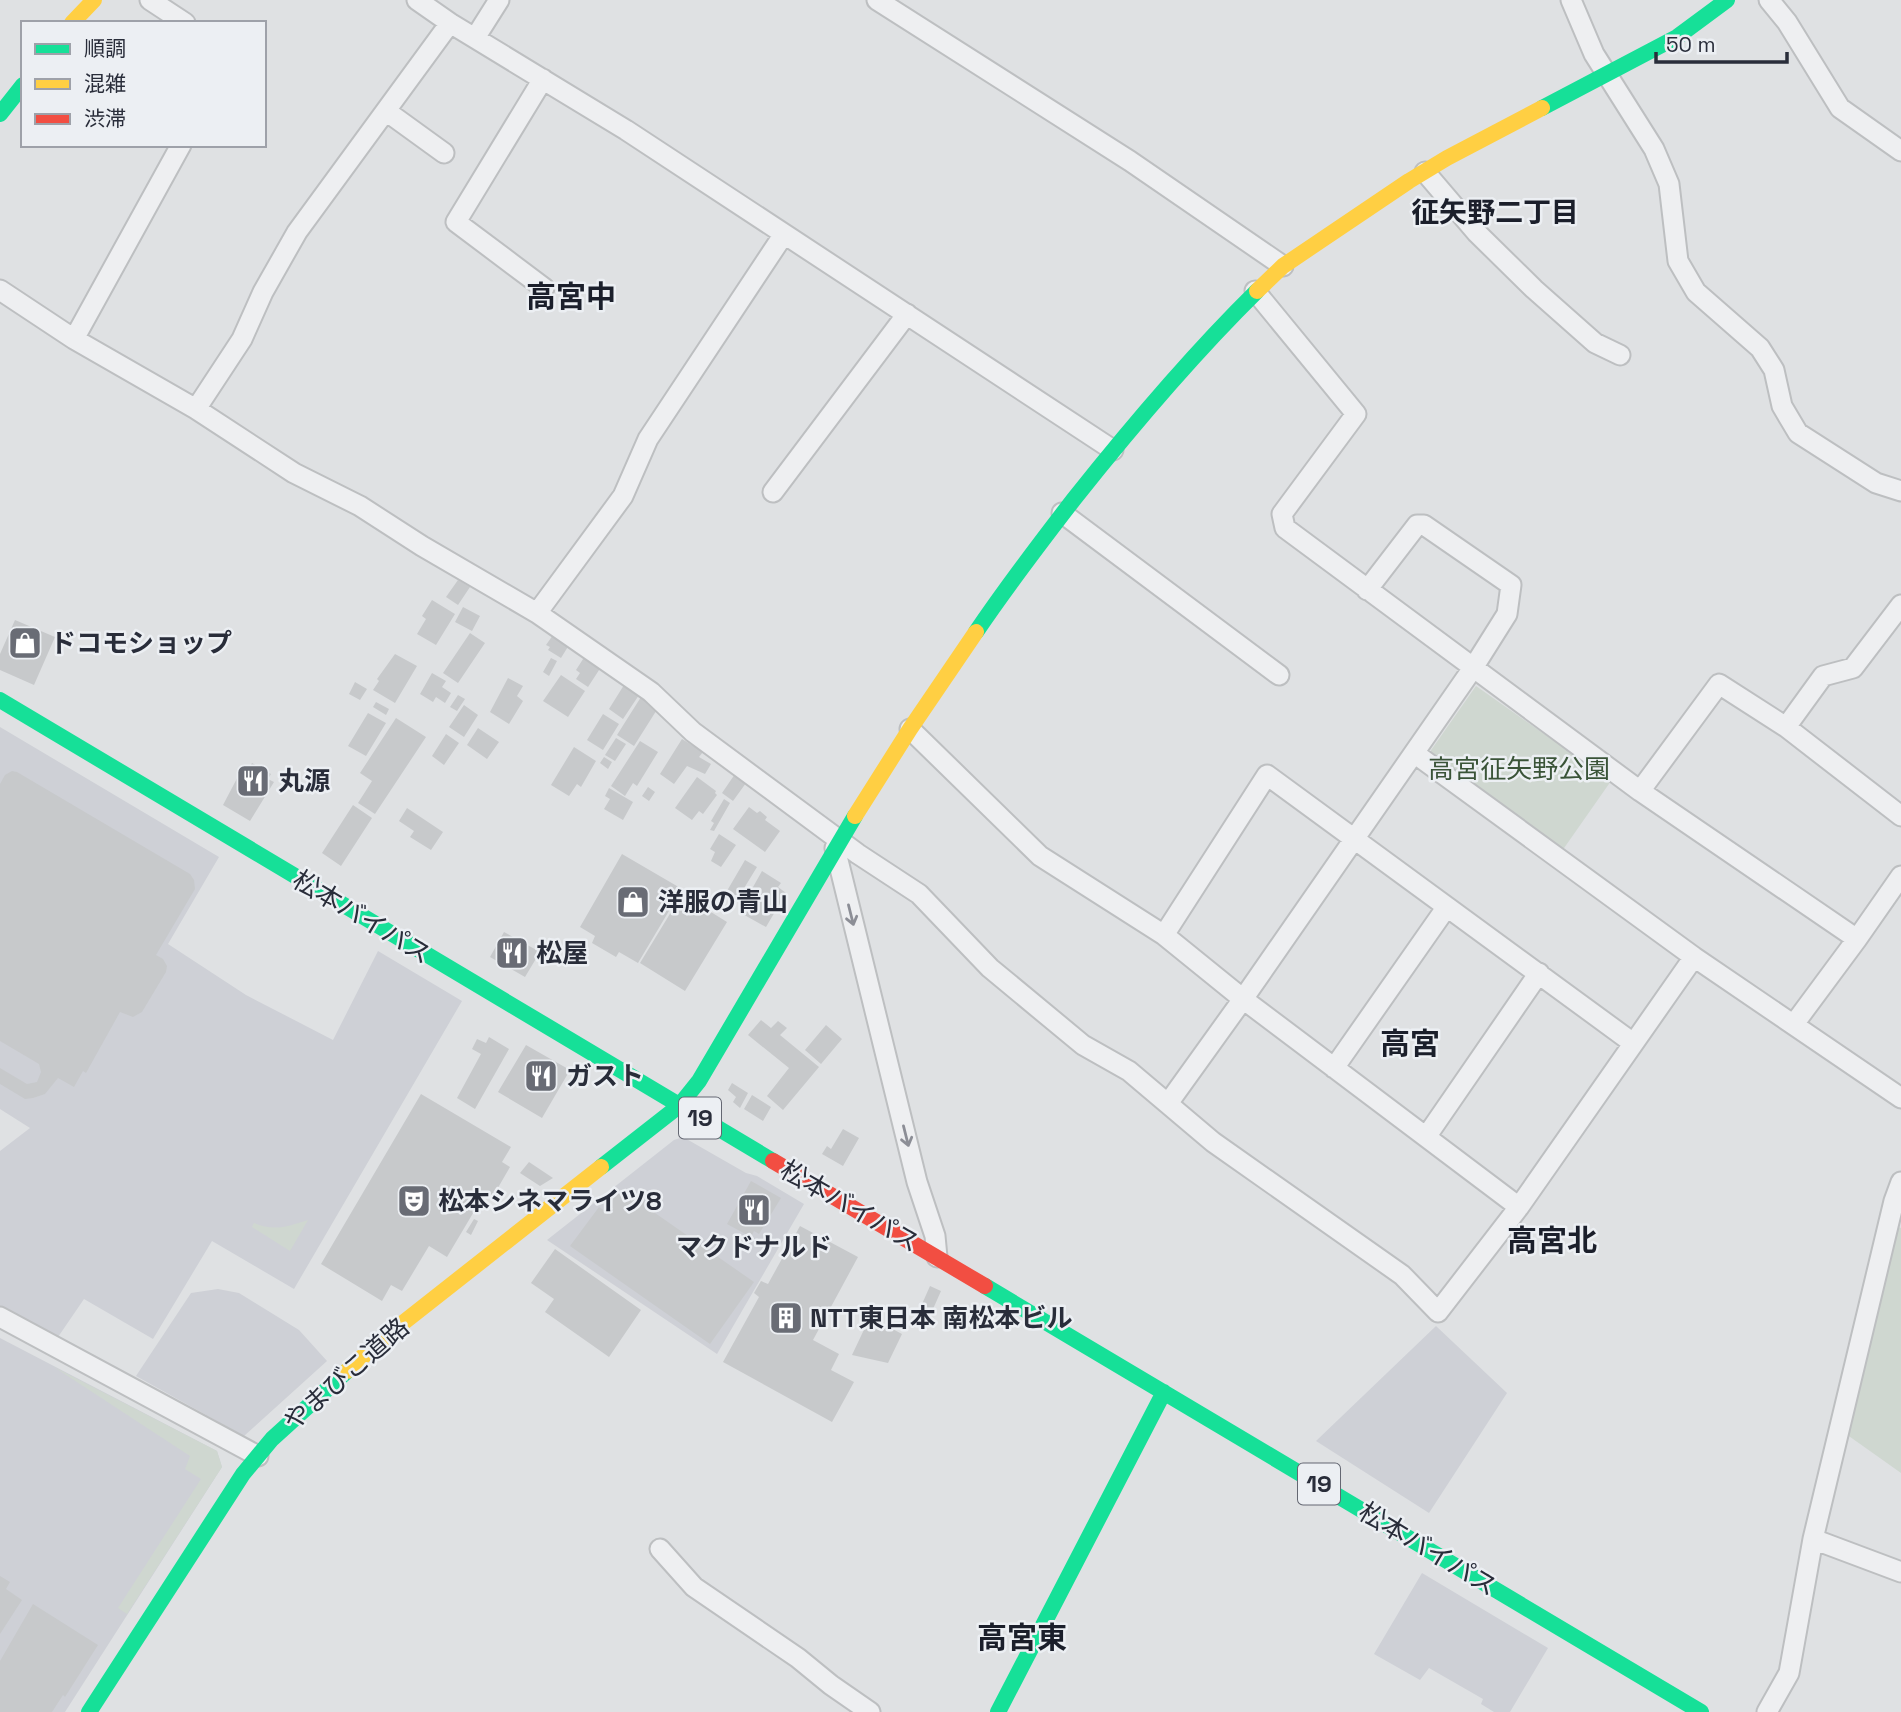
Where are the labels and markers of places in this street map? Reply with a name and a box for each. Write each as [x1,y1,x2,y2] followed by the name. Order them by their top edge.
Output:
[6,624,44,662] shop icon: ドコモショップ
[50,626,232,660] place label: ドコモショップ
[234,762,272,800] restaurant icon: 丸源
[278,764,330,798] place label: 丸源
[614,883,652,921] shop icon: 洋服の青山
[658,885,788,919] place label: 洋服の青山
[493,934,531,972] restaurant icon: 松屋
[536,936,588,970] place label: 松屋
[522,1057,560,1095] restaurant icon: ガスト
[566,1059,644,1093] place label: ガスト
[395,1182,433,1220] theatre icon: 松本シネマライツ8
[438,1184,662,1218] place label: 松本シネマライツ8
[735,1191,773,1229] restaurant icon: マクドナルド
[676,1230,832,1264] place label: マクドナルド
[767,1299,805,1337] building icon: NTT東日本 南松本ビル
[810,1301,1073,1335] place label: NTT東日本 南松本ビル

